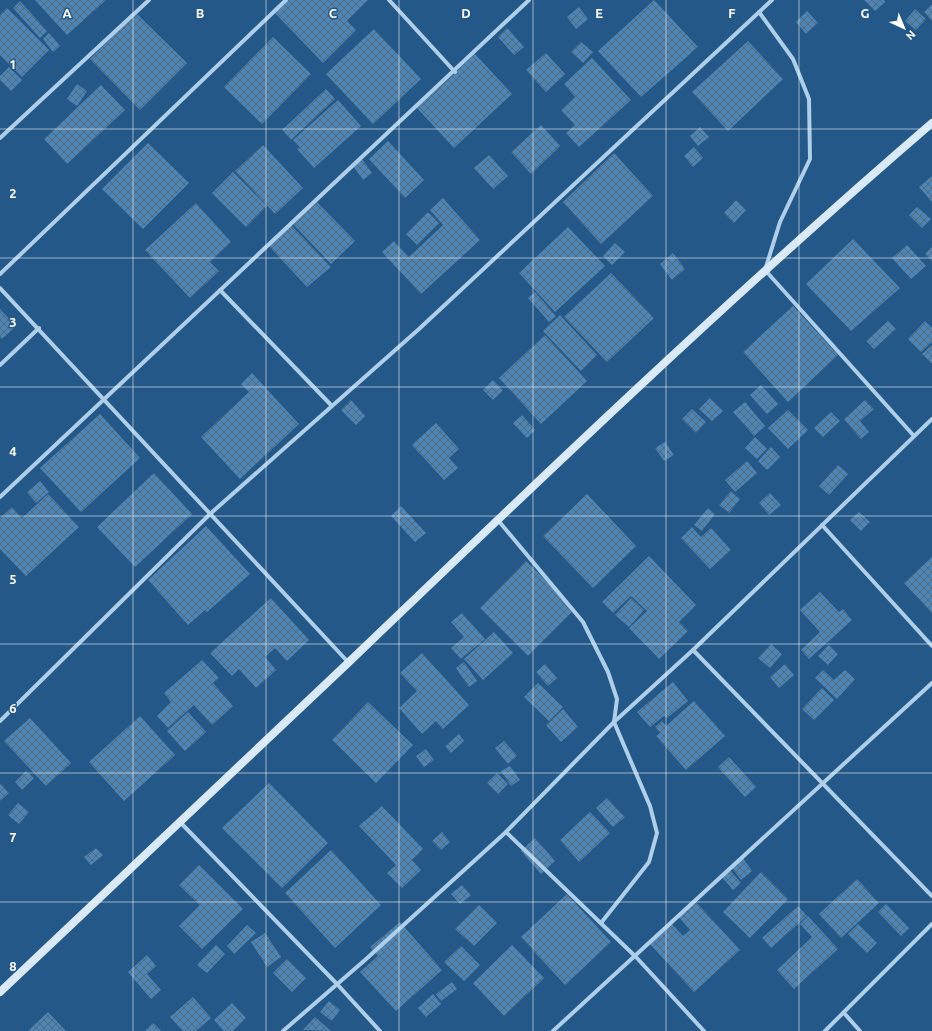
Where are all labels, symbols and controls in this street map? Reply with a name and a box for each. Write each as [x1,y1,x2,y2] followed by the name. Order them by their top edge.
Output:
[62,6,72,20] text: A
[196,6,205,20] text: B
[329,6,338,20] text: C
[461,6,471,20] text: D
[595,6,603,20] text: E
[728,6,736,20] text: F
[861,6,870,20] text: G
[884,8,924,48] north arrow
[904,28,918,42] text: N
[9,57,17,71] text: 1
[9,186,17,200] text: 2
[9,315,17,329] text: 3
[9,444,17,458] text: 4
[9,572,17,586] text: 5
[9,701,17,715] text: 6
[9,830,17,844] text: 7
[9,959,17,973] text: 8

